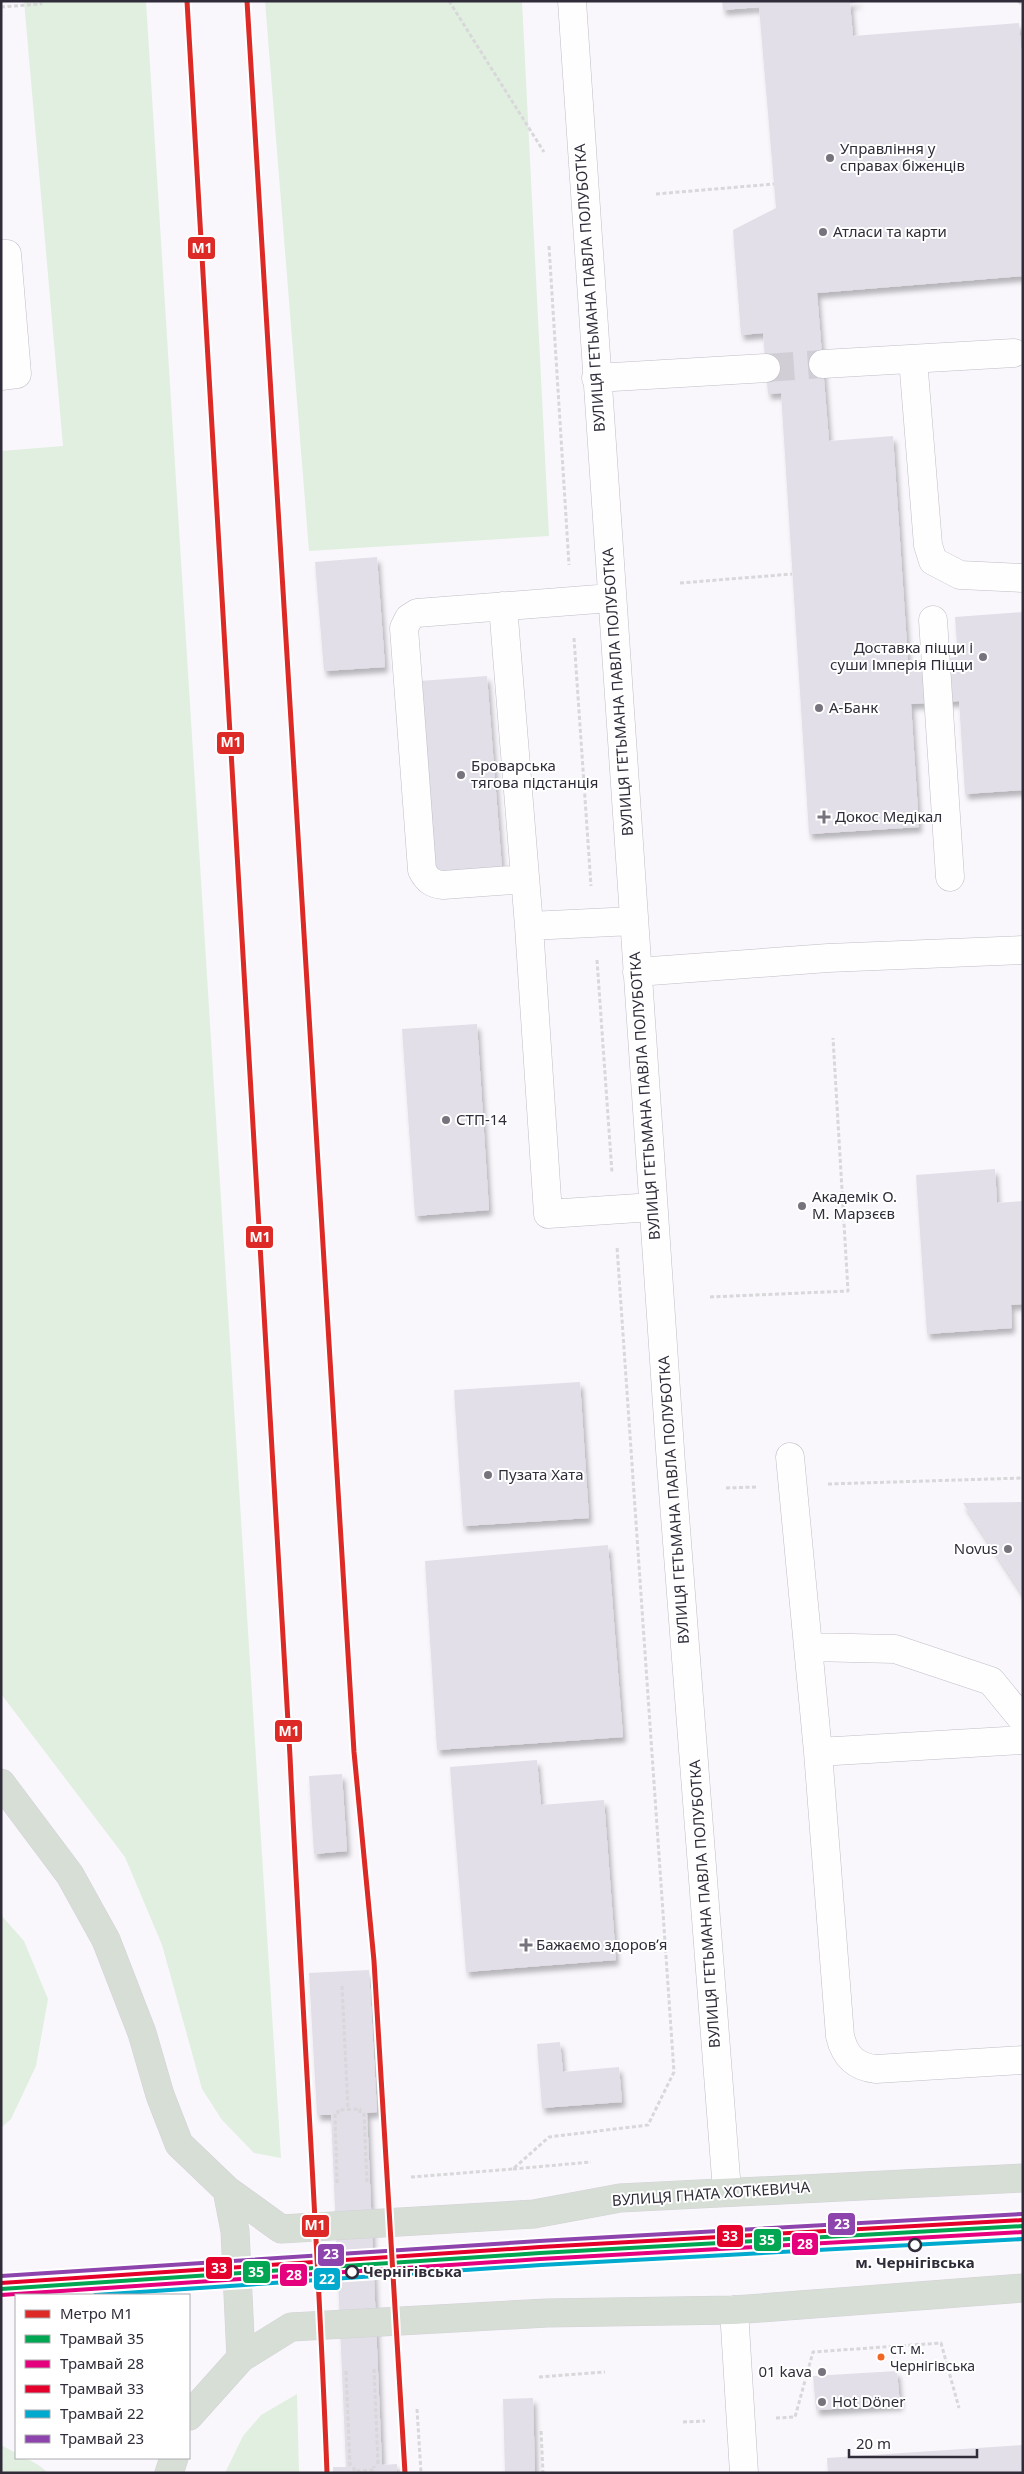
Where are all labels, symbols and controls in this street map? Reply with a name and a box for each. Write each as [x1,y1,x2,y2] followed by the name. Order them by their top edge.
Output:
[840,138,965,175] place label: Управління у справах біженців
[569,143,609,433] street label: ВУЛИЦЯ ГЕТЬМАНА ПАВЛА ПОЛУБОТКА
[824,152,836,164] marker: Управління у справах біженців
[833,221,947,241] place label: Атласи та карти
[817,226,829,238] marker: Атласи та карти
[187,236,216,260] line badge: M1
[191,238,213,257] text: M1
[597,547,637,837] street label: ВУЛИЦЯ ГЕТЬМАНА ПАВЛА ПОЛУБОТКА
[830,637,973,674] place label: Доставка піцци і суши Імперія Піцци
[977,651,989,663] marker: Доставка піцци і суши Імперія Піцци
[829,697,878,717] place label: А-Банк
[813,702,825,714] marker: А-Банк
[216,731,245,755] line badge: M1
[220,732,242,751] text: M1
[471,755,598,792] place label: Броварська тягова підстанція
[455,769,467,781] marker: Броварська тягова підстанція
[835,806,942,826] place label: Докос Медікал
[817,810,831,824] marker: Докос Медікал
[624,951,664,1241] street label: ВУЛИЦЯ ГЕТЬМАНА ПАВЛА ПОЛУБОТКА
[456,1109,507,1129] place label: СТП-14
[440,1114,452,1126] marker: СТП-14
[812,1186,897,1223] place label: Академік О. М. Марзєєв
[796,1200,808,1212] marker: Академік О. М. Марзєєв
[245,1225,274,1249] line badge: M1
[249,1227,271,1246] text: M1
[653,1355,693,1645] street label: ВУЛИЦЯ ГЕТЬМАНА ПАВЛА ПОЛУБОТКА
[498,1464,584,1484] place label: Пузата Хата
[482,1469,494,1481] marker: Пузата Хата
[954,1538,998,1558] place label: Novus
[1002,1543,1014,1555] marker: Novus
[274,1719,303,1743] line badge: M1
[278,1721,300,1740] text: M1
[684,1759,724,2049] street label: ВУЛИЦЯ ГЕТЬМАНА ПАВЛА ПОЛУБОТКА
[536,1934,668,1954] place label: Бажаємо здоровʼя
[520,1939,532,1951] marker: Бажаємо здоровʼя
[611,2176,811,2210] street label: ВУЛИЦЯ ГНАТА ХОТКЕВИЧА
[827,2212,856,2236] line badge: 23
[301,2214,330,2238] line badge: M1
[834,2214,850,2233] text: 23
[304,2215,326,2234] text: M1
[716,2224,744,2248] line badge: 33
[722,2226,738,2245] text: 33
[753,2228,782,2252] line badge: 35
[759,2230,775,2249] text: 35
[791,2232,819,2256] line badge: 28
[797,2234,813,2253] text: 28
[908,2238,922,2252] marker: м. Чернігівська
[317,2243,345,2267] line badge: 23
[323,2244,339,2263] text: 23
[855,2252,975,2272] place label: м. Чернігівська
[205,2256,233,2280] line badge: 33
[211,2258,227,2277] text: 33
[242,2260,271,2284] line badge: 35
[363,2261,462,2281] place label: Чернігівська
[248,2262,264,2281] text: 35
[279,2263,308,2287] line badge: 28
[286,2265,302,2284] text: 28
[345,2265,359,2279] marker: Чернігівська
[313,2267,341,2291] line badge: 22
[319,2269,335,2288] text: 22
[15,2294,190,2459] legend
[60,2303,133,2323] text: Метро M1
[60,2328,144,2348] text: Трамвай 35
[890,2339,975,2375] place label: ст. м. Чернігівська
[876,2352,886,2362] marker: ст. м. Чернігівська
[60,2353,144,2373] text: Трамвай 28
[758,2361,812,2381] place label: 01 kava
[816,2366,828,2378] marker: 01 kava
[60,2378,144,2398] text: Трамвай 33
[832,2391,905,2411] place label: Hot Döner
[816,2396,828,2408] marker: Hot Döner
[60,2403,144,2423] text: Трамвай 22
[849,2426,976,2458] scale bar
[60,2428,144,2448] text: Трамвай 23
[856,2433,891,2453] text: 20 m

